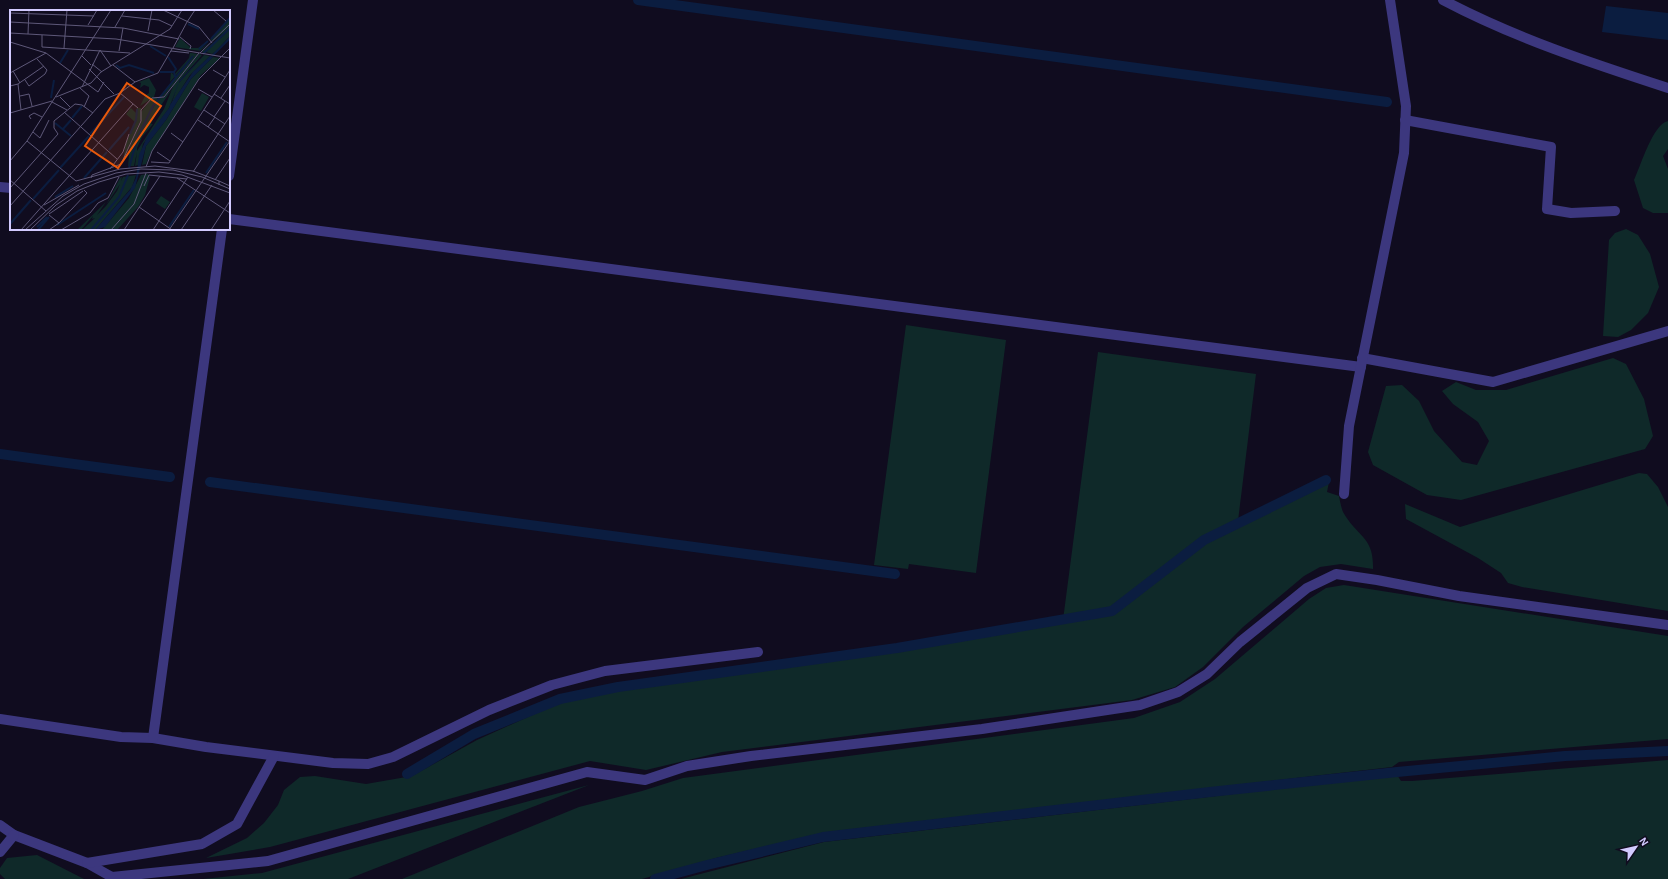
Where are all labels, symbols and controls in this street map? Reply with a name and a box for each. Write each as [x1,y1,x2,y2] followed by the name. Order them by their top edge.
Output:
[10,10,230,230] inset map
[1616,827,1656,867] north arrow
[1637,835,1651,848] text: N

